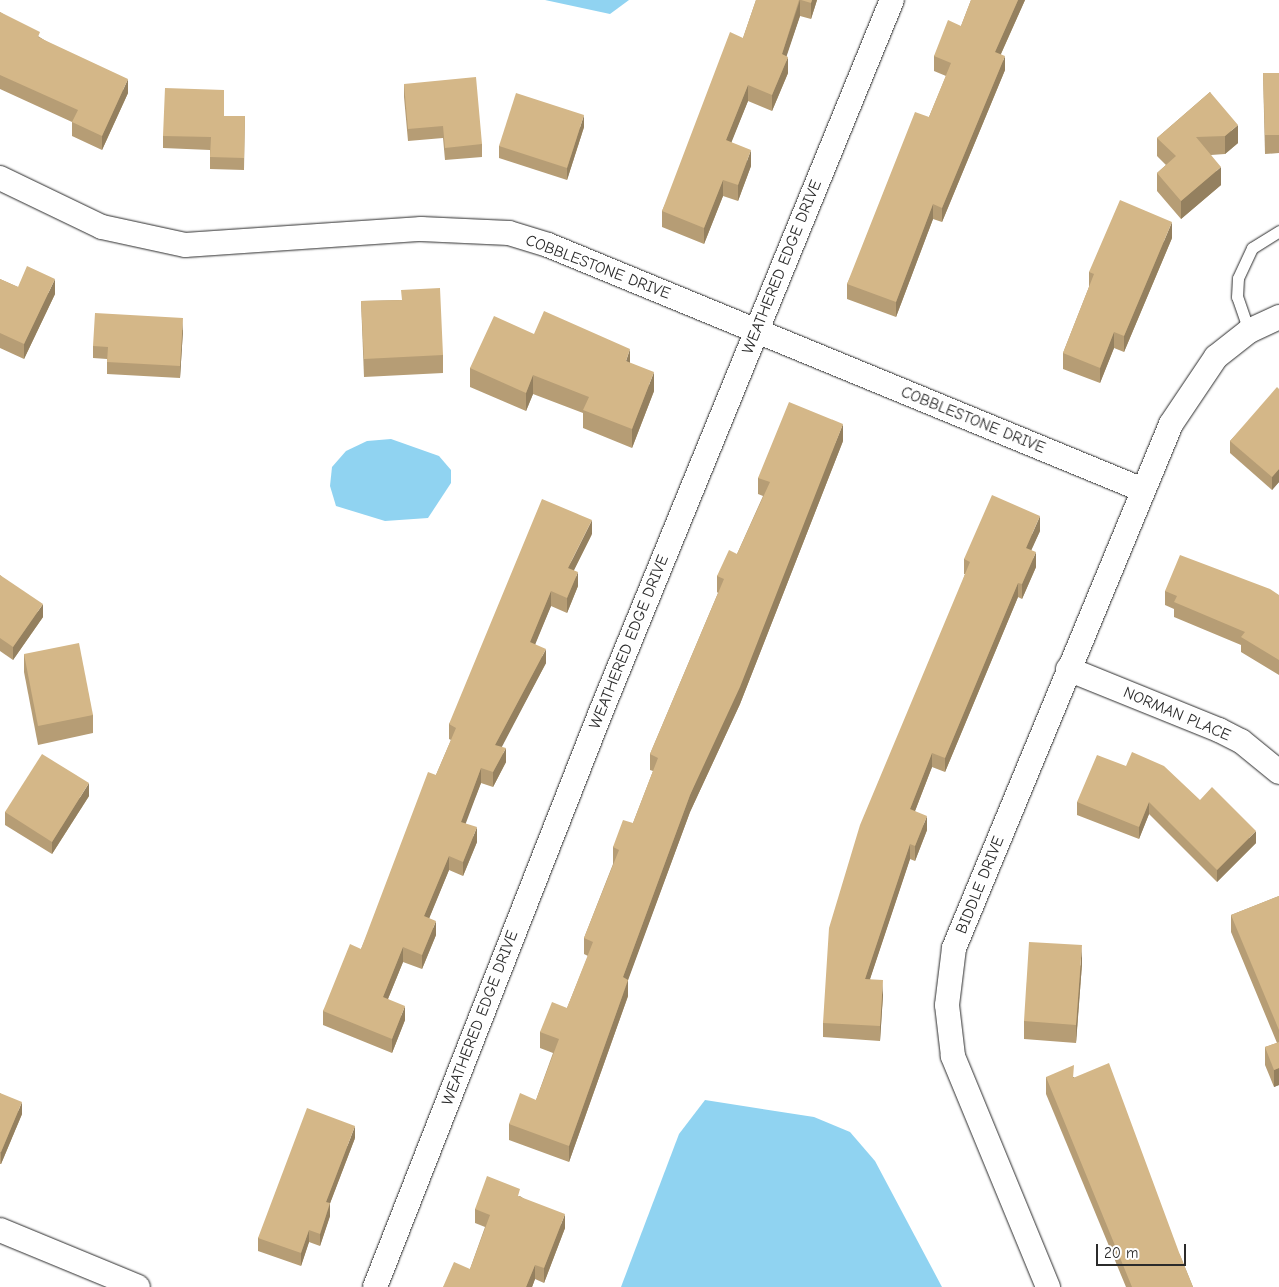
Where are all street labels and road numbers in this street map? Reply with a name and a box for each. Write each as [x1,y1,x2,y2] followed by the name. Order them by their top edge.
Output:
[738,177,826,357] street label: WEATHERED EDGE DRIVE
[523,230,673,304] street label: COBBLESTONE DRIVE
[898,382,1048,458] street label: COBBLESTONE DRIVE
[585,552,673,732] street label: WEATHERED EDGE DRIVE
[1121,683,1233,745] street label: NORMAN PLACE
[952,833,1008,937] street label: BIDDLE DRIVE
[438,928,522,1108] street label: WEATHERED EDGE DRIVE

